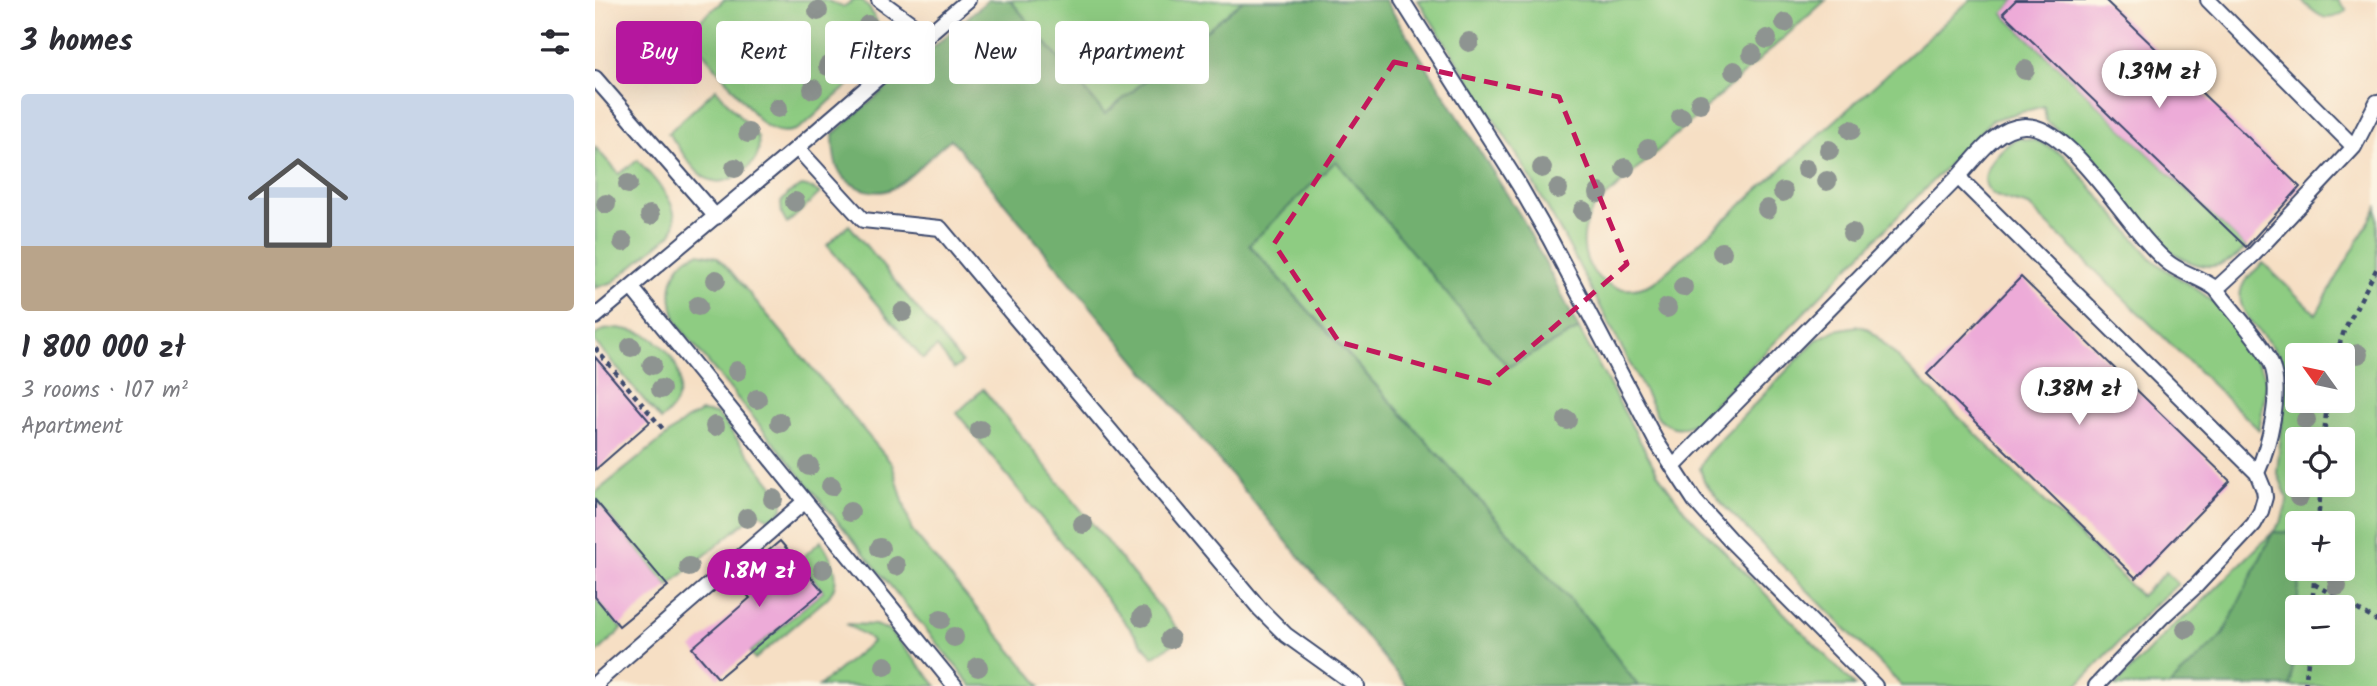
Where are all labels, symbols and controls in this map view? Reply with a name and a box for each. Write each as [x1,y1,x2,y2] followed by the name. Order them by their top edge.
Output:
[21,18,133,66] text: 3 homes
[616,21,702,84] chip: Buy
[716,21,811,84] chip: Rent
[825,21,935,84] chip: Filters
[949,21,1041,84] chip: New
[1055,21,1209,84] chip: Apartment
[536,23,574,61] icon: filters
[2087,50,2231,110] pin: 1.39M zł
[2118,55,2200,91] text: 1.39M zł
[235,140,361,266] icon: home
[21,325,185,373] text: 1 800 000 zł
[2285,343,2355,413] north arrow
[2285,343,2355,665] map controls
[2007,368,2151,427] pin: 1.38M zł
[2037,372,2121,408] text: 1.38M zł
[21,373,188,409] text: 3 rooms · 107 m²
[21,409,123,445] text: Apartment
[2285,427,2355,497] button: locate
[2285,511,2355,581] button: +
[694,550,824,609] pin: 1.8M zł
[723,554,795,590] text: 1.8M zł
[2285,595,2355,665] button: −

